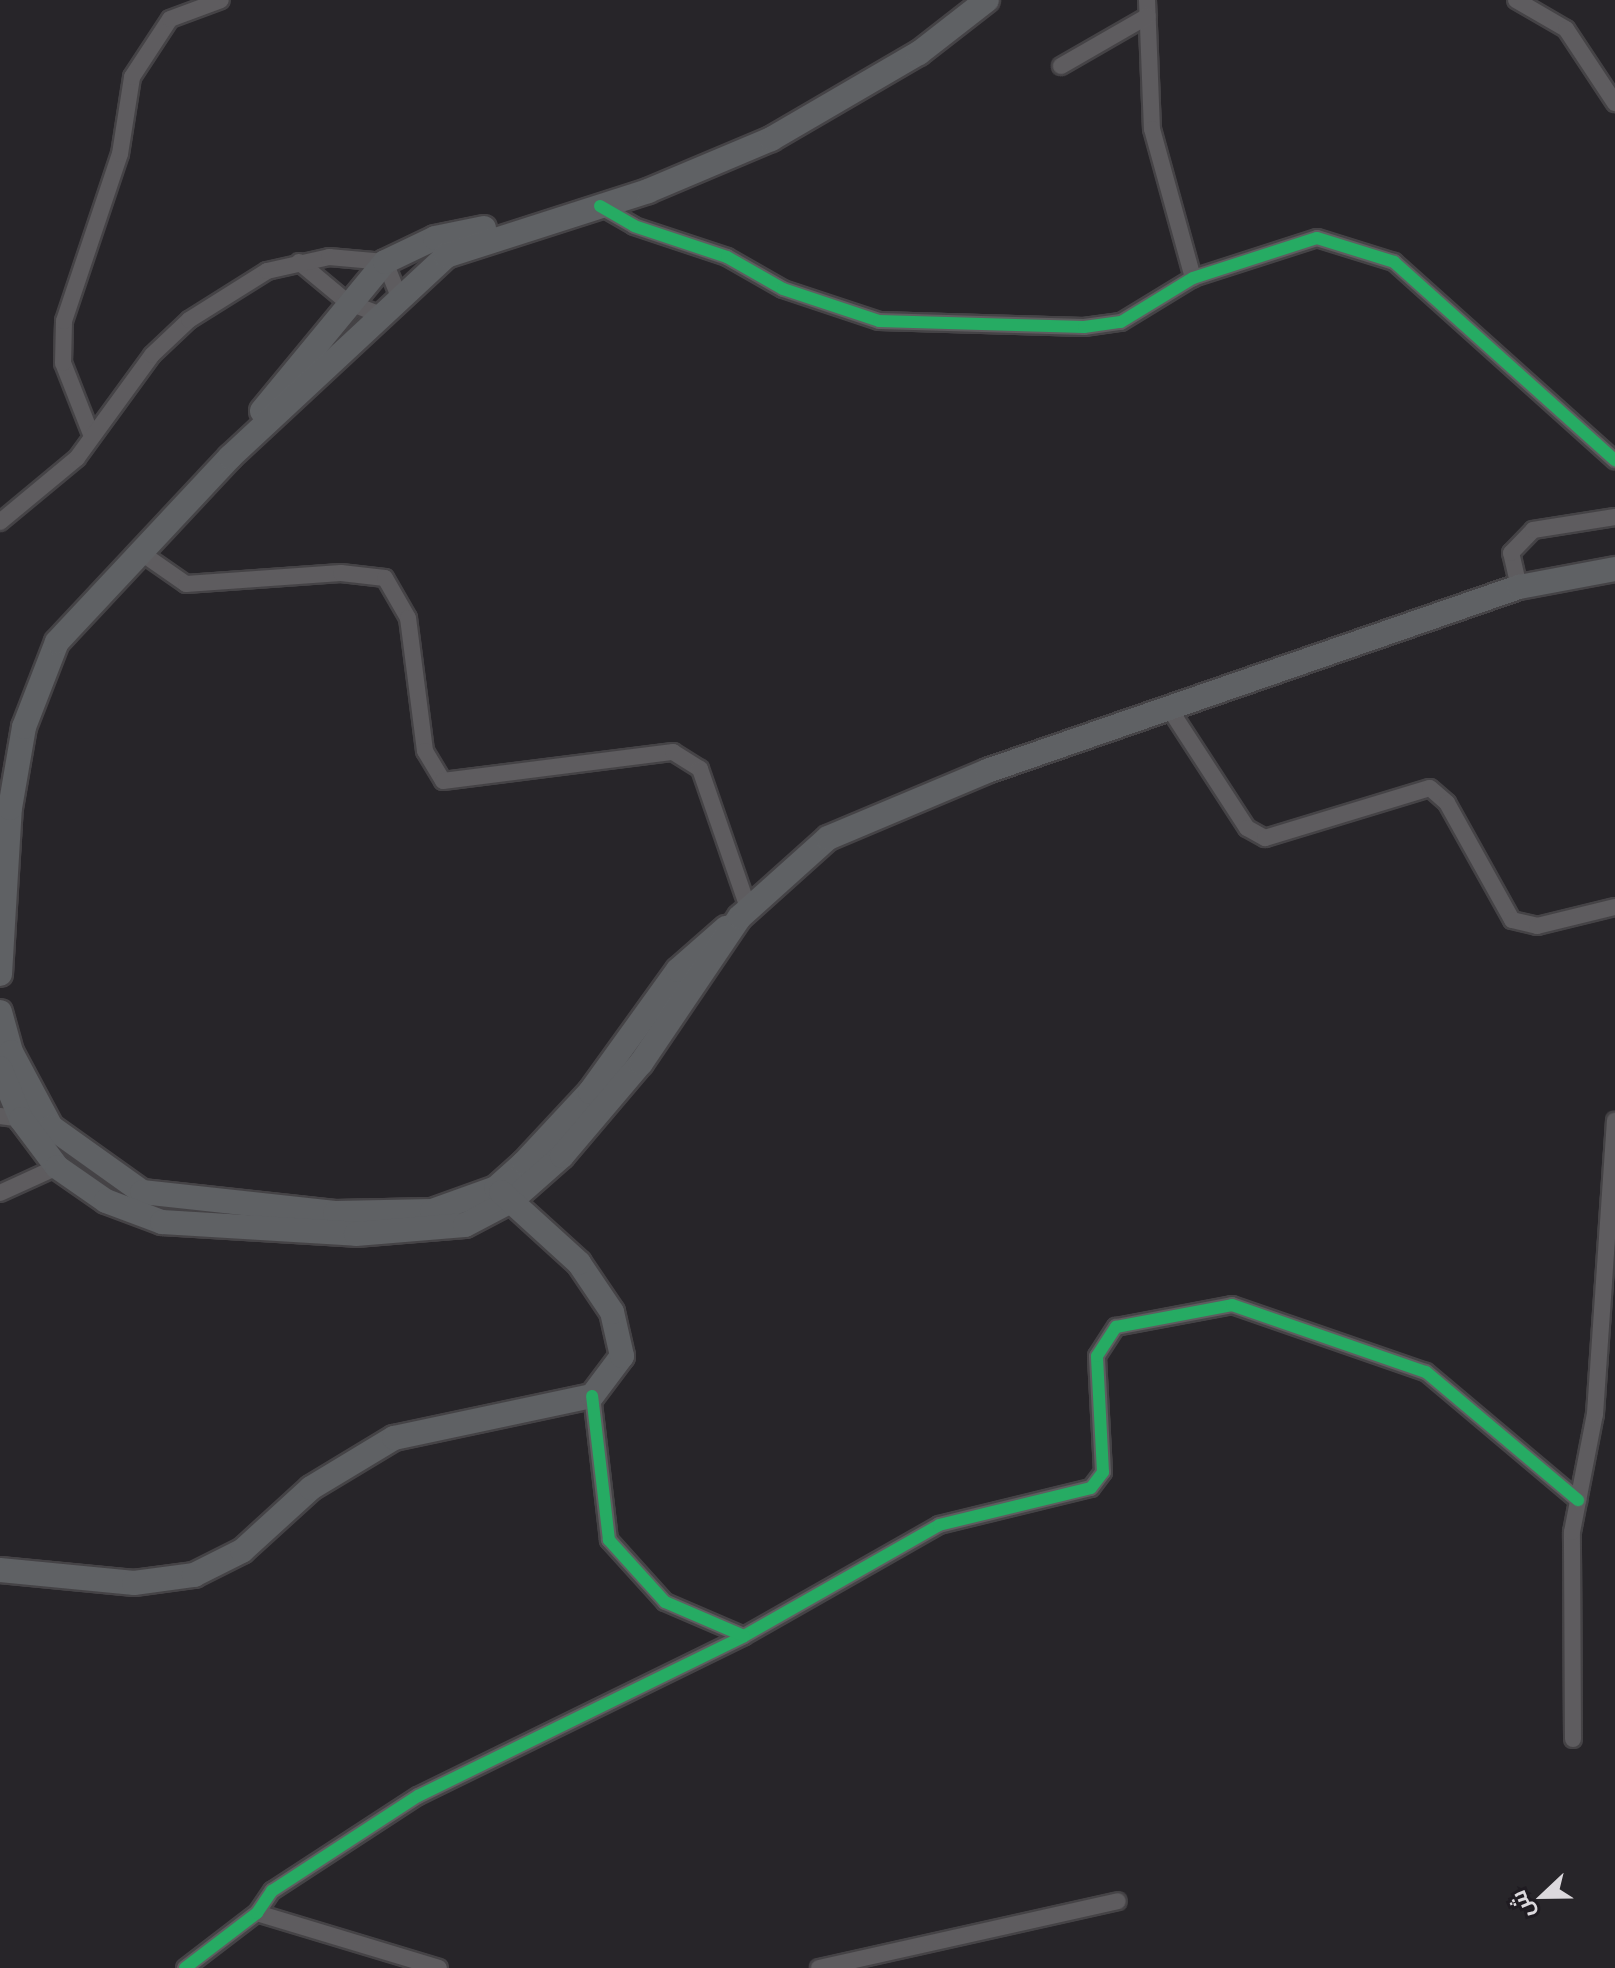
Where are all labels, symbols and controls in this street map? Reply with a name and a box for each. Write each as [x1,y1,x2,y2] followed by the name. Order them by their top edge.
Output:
[1503,1856,1583,1936] north arrow
[1502,1886,1540,1924] text: ش

